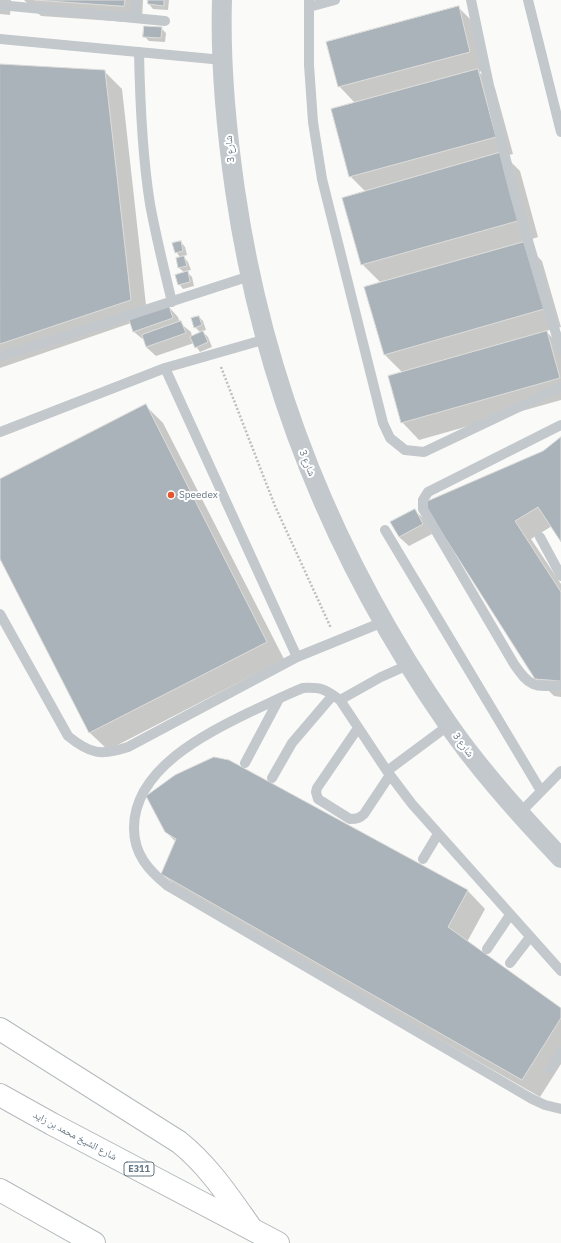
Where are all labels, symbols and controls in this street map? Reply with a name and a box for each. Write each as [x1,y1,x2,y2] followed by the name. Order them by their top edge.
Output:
[223,135,237,163] street label: شارع 3
[296,448,318,478] street label: شارع 3
[179,489,218,501] place label: Speedex
[166,490,176,500] marker: Speedex
[450,730,476,760] street label: شارع 3
[31,1109,119,1163] street label: شارع الشيخ محمد بن زايد
[124,1162,154,1176] road number: E311

